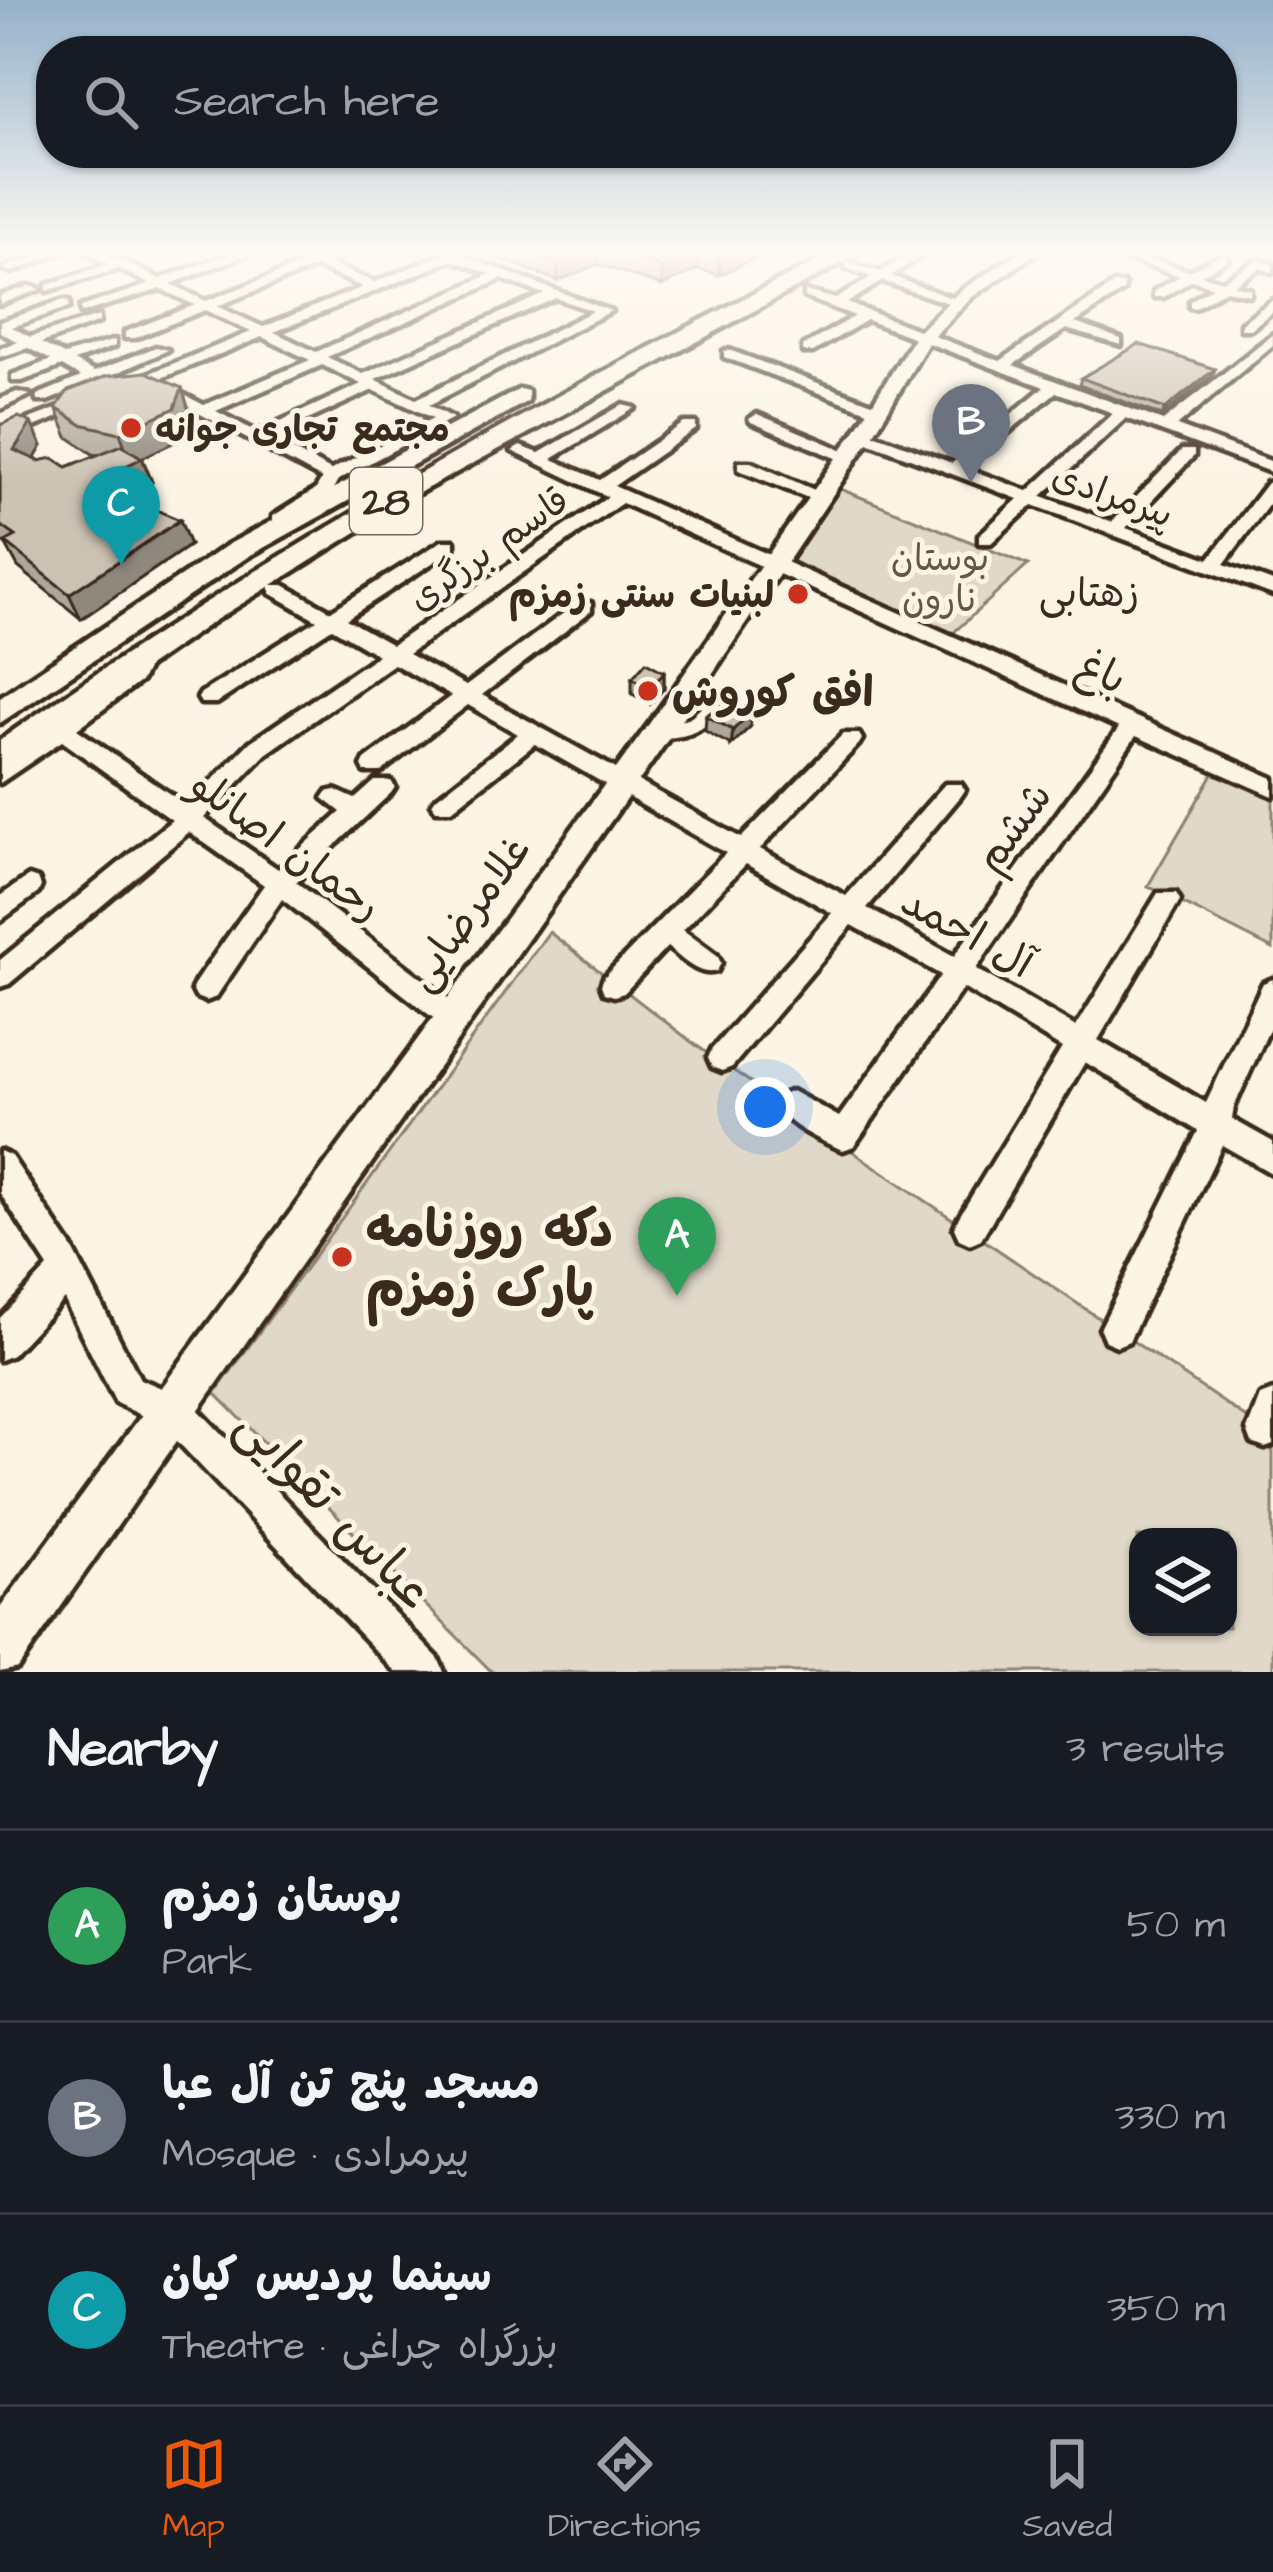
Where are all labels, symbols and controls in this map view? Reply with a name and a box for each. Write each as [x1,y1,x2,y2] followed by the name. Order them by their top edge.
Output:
[36,36,1237,168] search box
[78,69,144,135] icon: search
[174,71,440,133] text: Search here
[932,384,1010,483] pin: B
[155,405,450,456] place label: مجتمع تجاری جوانه
[118,415,144,441] marker: مجتمع تجاری جوانه
[1045,451,1180,542] street label: پیرمرادی
[82,466,160,565] pin: C
[350,468,422,534] road number: 28
[399,476,580,624] street label: قاسم برزگری
[891,534,989,626] park label: بوستان نارون
[1039,568,1139,622] district label: زهتابی
[509,571,774,622] place label: لبنیات سنتی زمزم
[785,581,811,607] marker: لبنیات سنتی زمزم
[1067,637,1135,710] street label: باغ
[672,665,874,723] place label: افق کوروش
[635,678,661,704] marker: افق کوروش
[176,756,393,936] street label: رحمان اصانلو
[962,771,1067,885] street label: ششم
[393,824,546,1003] street label: غلامرضایی
[890,873,1045,995] street label: آل احمد
[735,1077,795,1137] your location
[366,1196,613,1327] place label: دکه روزنامه پارک زمزم
[638,1197,716,1296] pin: A
[329,1244,355,1270] marker: دکه روزنامه پارک زمزم
[218,1392,449,1627] street label: عباس تقوایی
[1129,1528,1237,1636] map controls
[1129,1528,1237,1636] button: layers
[48,1715,218,1786] text: Nearby
[1066,1723,1225,1777] text: 3 results
[162,1867,401,1929] text: بوستان زمزم
[75,1899,99,1953] text: A
[1127,1899,1225,1953] text: 50 m
[162,1936,252,1990] text: Park
[162,2054,540,2116] text: مسجد پنج تن آل عبا
[73,2091,101,2145] text: B
[1115,2091,1225,2145] text: 330 m
[162,2128,469,2182] text: Mosque · پیرمرادی
[162,2246,492,2308] text: سینما پردیس کیان
[73,2283,101,2337] text: C
[1107,2283,1225,2337] text: 350 m
[162,2320,558,2374] text: Theatre · بزرگراه چراغی
[161,2431,227,2549] tab: Map
[548,2431,701,2549] tab: Directions
[1022,2431,1112,2549] tab: Saved

